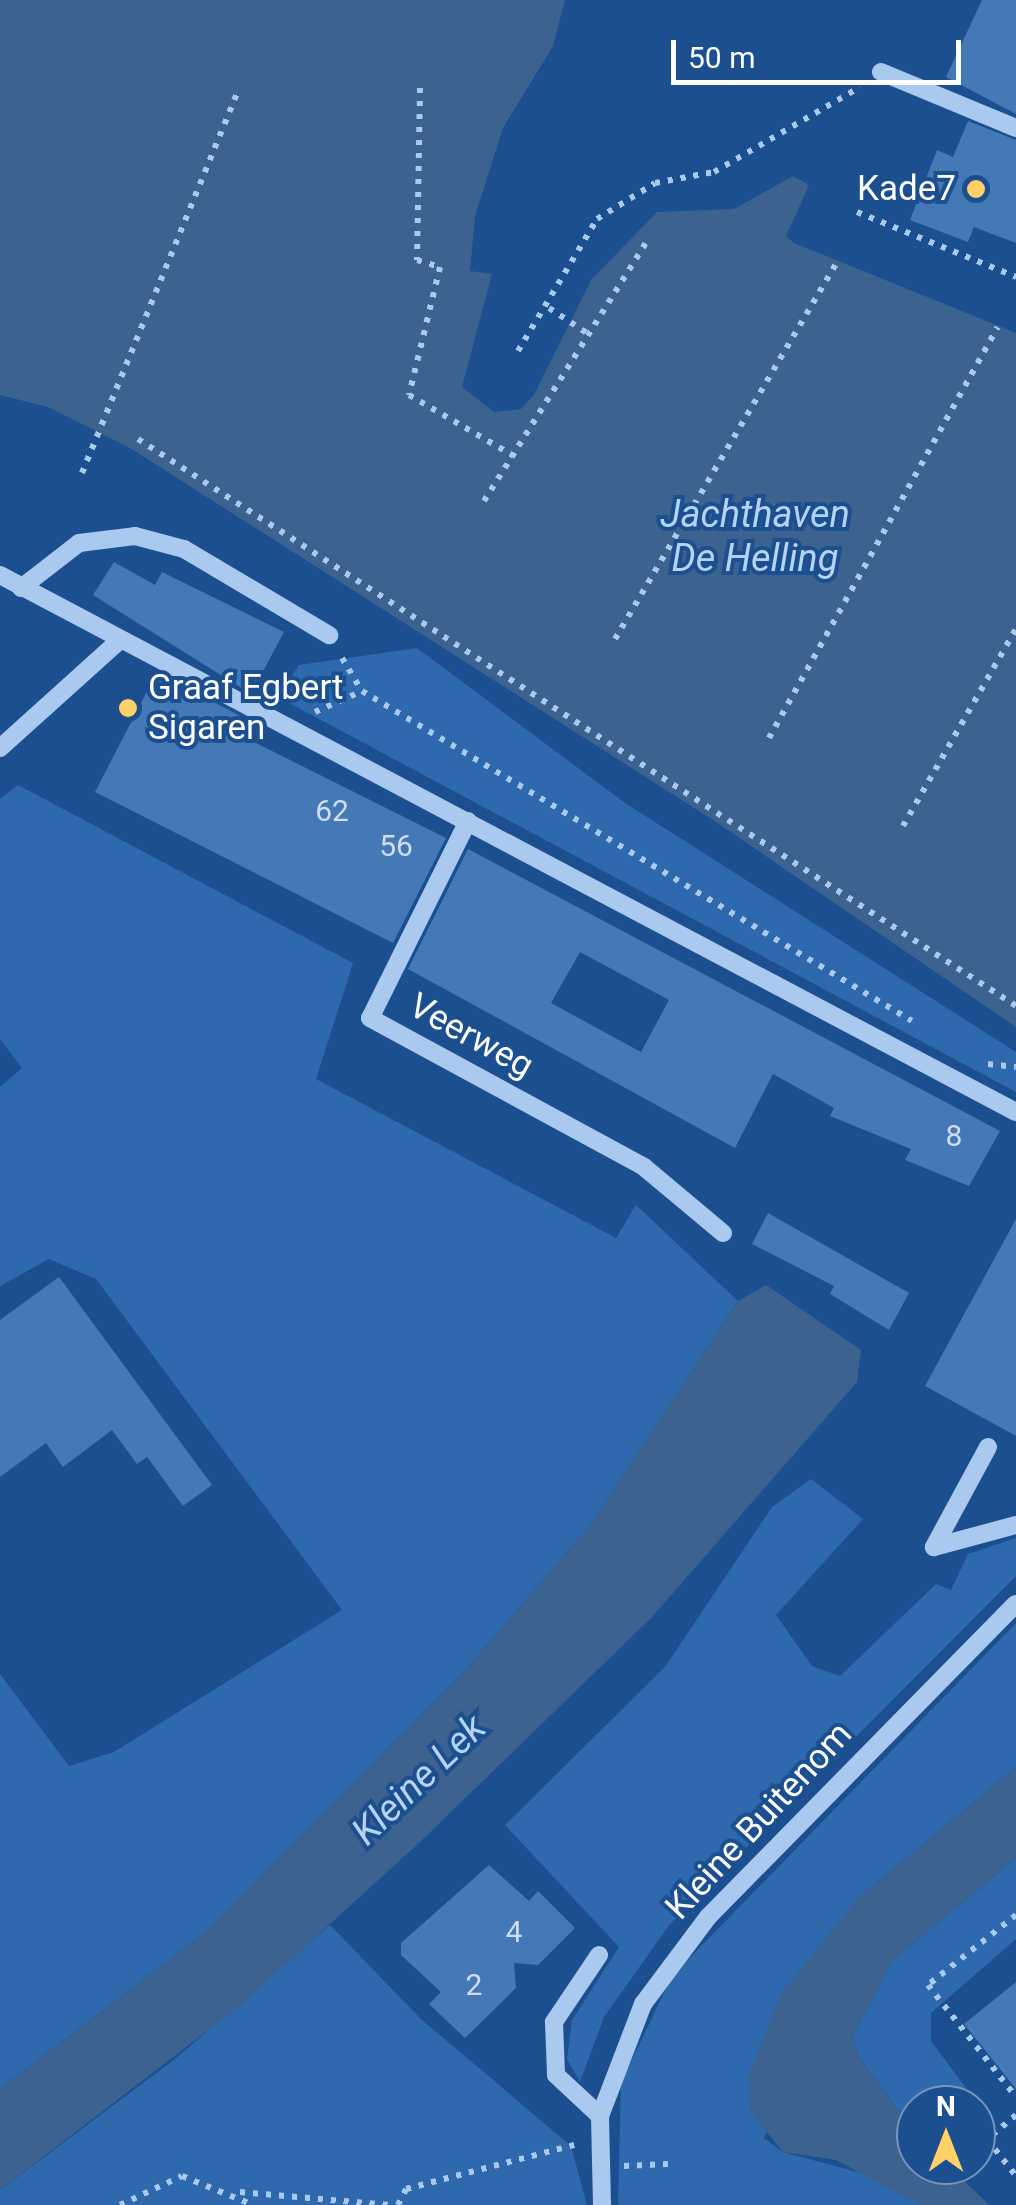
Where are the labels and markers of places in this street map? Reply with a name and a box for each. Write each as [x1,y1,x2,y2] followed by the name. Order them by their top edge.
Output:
[857,168,956,210] place label: Kade7
[965,178,987,200] marker: Kade7
[148,667,344,749] place label: Graaf Egbert Sigaren
[117,697,139,719] marker: Graaf Egbert Sigaren

